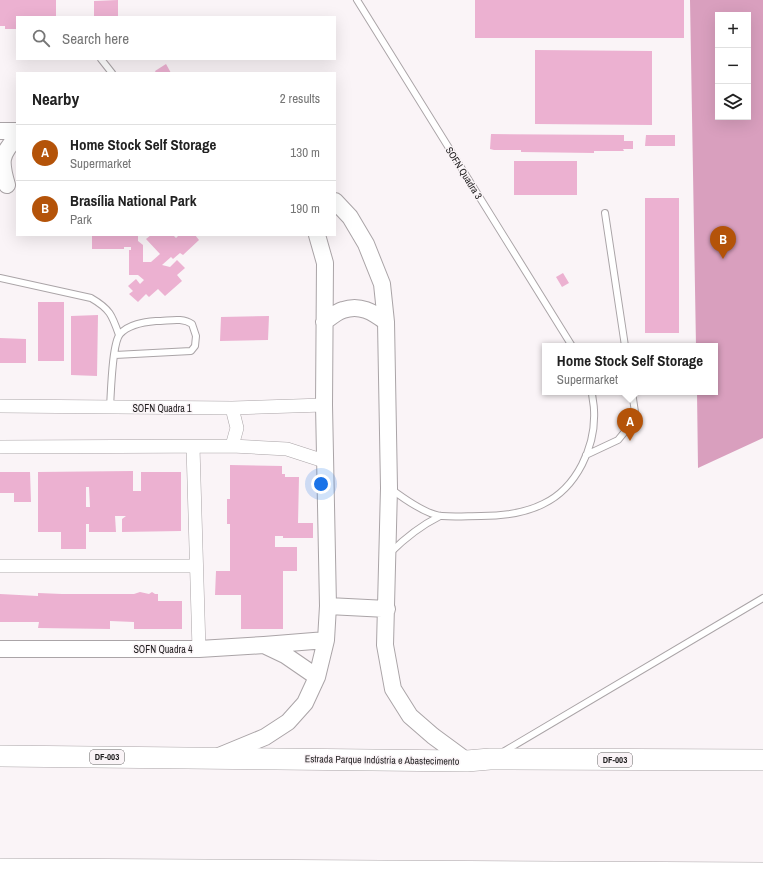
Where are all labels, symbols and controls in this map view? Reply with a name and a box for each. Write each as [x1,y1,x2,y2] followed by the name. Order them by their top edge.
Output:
[715,12,751,120] map controls
[715,12,751,48] button: +
[16,16,336,60] search box
[30,27,52,49] icon: search
[62,28,129,49] text: Search here
[715,48,751,84] button: −
[715,84,751,120] button: layers
[32,87,79,110] text: Nearby
[280,90,320,107] text: 2 results
[70,134,216,155] text: Home Stock Self Storage
[41,144,49,161] text: A
[290,144,320,161] text: 130 m
[443,144,485,202] street label: SOFN Quadra 3
[70,155,131,172] text: Supermarket
[70,190,196,211] text: Brasília National Park
[41,200,49,217] text: B
[290,200,320,217] text: 190 m
[70,211,92,228] text: Park
[710,226,736,259] pin: B
[542,343,718,395] popup
[557,350,703,371] text: Home Stock Self Storage
[557,371,618,388] text: Supermarket
[132,402,192,415] street label: SOFN Quadra 1
[617,408,643,441] pin: A
[311,474,331,494] your location
[133,643,193,656] street label: SOFN Quadra 4
[90,750,124,764] road number: DF-003
[305,752,460,768] street label: Estrada Parque Indústria e Abastecimento
[598,753,632,767] road number: DF-003

